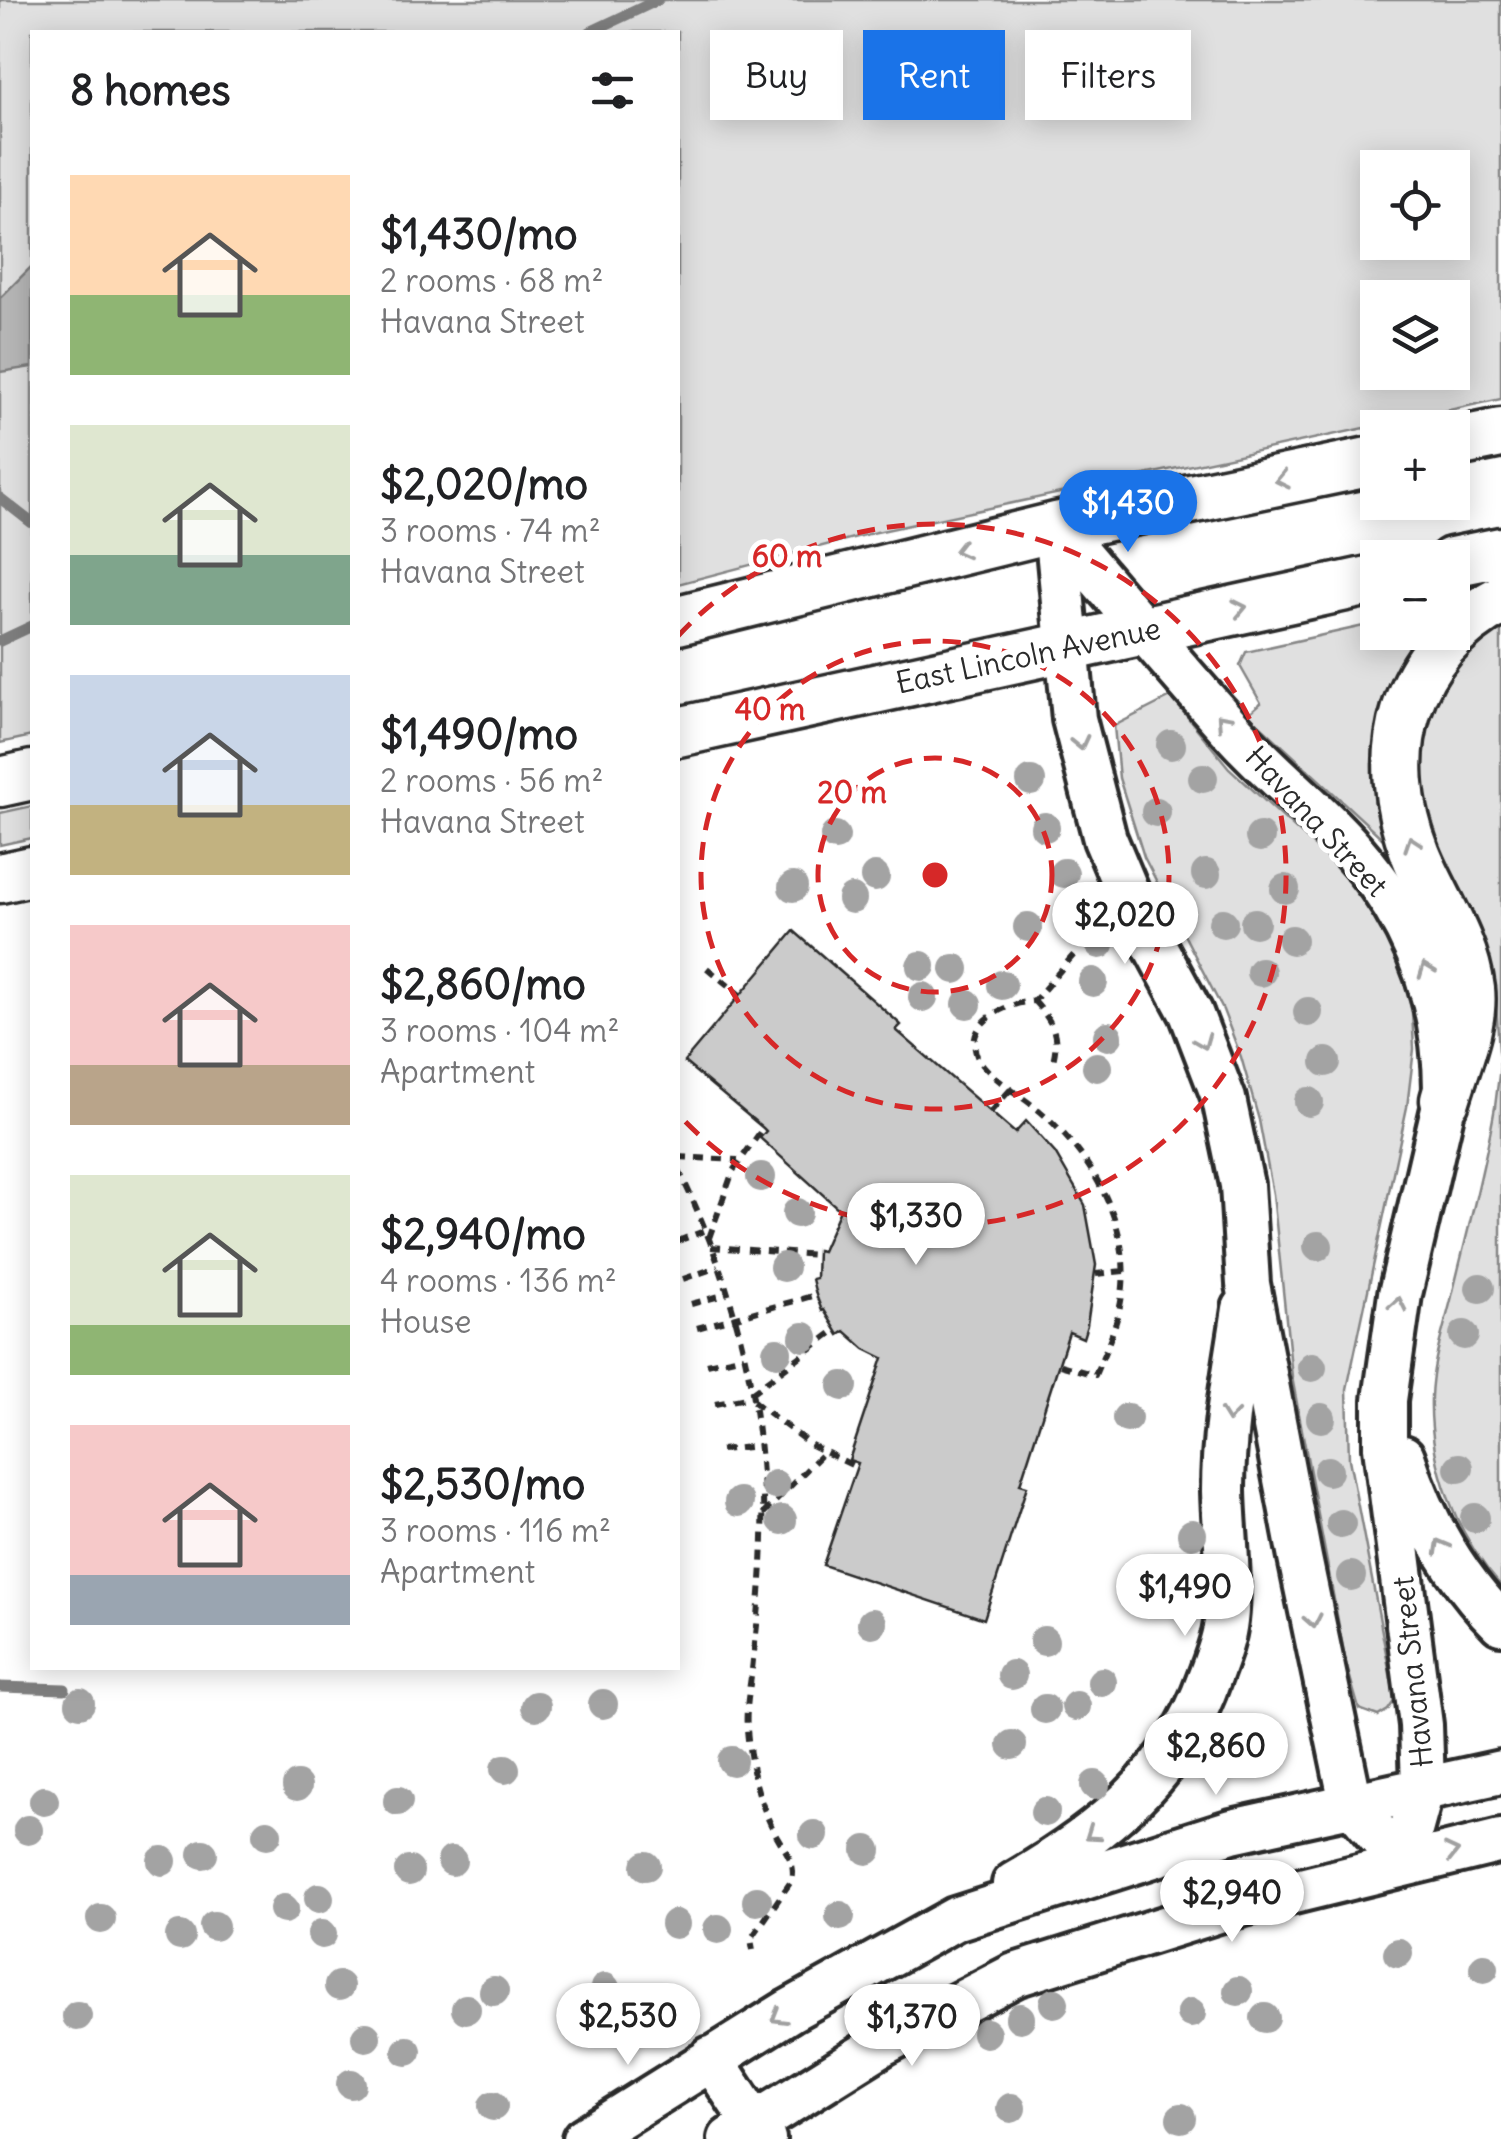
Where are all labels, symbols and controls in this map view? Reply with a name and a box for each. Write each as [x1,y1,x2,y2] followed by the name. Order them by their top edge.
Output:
[710,30,843,120] chip: Buy
[863,30,1005,120] chip: Rent
[1025,30,1191,120] chip: Filters
[585,63,640,118] icon: filters
[70,64,231,116] text: 8 homes
[1360,150,1470,650] map controls
[1360,150,1470,260] button: locate
[380,208,578,260] text: $1,430/mo
[150,215,270,335] icon: home
[380,260,603,301] text: 2 rooms · 68 m²
[1360,280,1470,390] button: layers
[380,301,585,342] text: Havana Street
[1360,410,1470,520] button: +
[380,458,588,510] text: $2,020/mo
[150,465,270,585] icon: home
[1274,469,1291,490] one-way arrow
[1047,470,1209,555] pin: $1,430
[1081,482,1175,523] text: $1,430
[380,510,601,551] text: 3 rooms · 74 m²
[752,537,822,575] text: 60 m
[953,538,970,559] one-way arrow
[1360,540,1470,650] button: −
[380,551,585,592] text: Havana Street
[1231,599,1248,620] one-way arrow
[892,608,1164,702] street label: East Lincoln Avenue
[735,690,805,728] text: 40 m
[380,708,578,760] text: $1,490/mo
[1217,713,1235,732] one-way arrow
[150,715,270,835] icon: home
[1068,734,1089,751] one-way arrow
[1238,738,1396,904] street label: Havana Street
[380,760,603,801] text: 2 rooms · 56 m²
[817,773,887,811] text: 20 m
[380,801,585,842] text: Havana Street
[1404,835,1424,852] one-way arrow
[917,857,953,893] centre of rings
[1044,882,1206,967] pin: $2,020
[1074,894,1176,935] text: $2,020
[380,958,586,1010] text: $2,860/mo
[1417,962,1437,979] one-way arrow
[150,965,270,1085] icon: home
[380,1010,619,1051] text: 3 rooms · 104 m²
[1192,1032,1212,1050] one-way arrow
[380,1051,535,1092] text: Apartment
[835,1183,997,1268] pin: $1,330
[869,1195,963,1236] text: $1,330
[380,1208,586,1260] text: $2,940/mo
[150,1215,270,1335] icon: home
[380,1260,617,1301] text: 4 rooms · 136 m²
[1387,1296,1408,1313] one-way arrow
[380,1301,471,1342] text: House
[1218,1408,1240,1424] one-way arrow
[380,1458,585,1510] text: $2,530/mo
[150,1465,270,1585] icon: home
[380,1510,611,1551] text: 3 rooms · 116 m²
[1434,1539,1454,1557] one-way arrow
[380,1551,535,1592] text: Apartment
[1104,1554,1266,1639] pin: $1,490
[1138,1566,1232,1607] text: $1,490
[1383,1575,1441,1769] street label: Havana Street
[1301,1612,1322,1629] one-way arrow
[1135,1713,1297,1798] pin: $2,860
[1166,1725,1266,1766] text: $2,860
[1084,1822,1103,1841] one-way arrow
[1443,1843,1460,1864] one-way arrow
[1151,1860,1313,1945] pin: $2,940
[1182,1872,1282,1913] text: $2,940
[547,1983,709,2068] pin: $2,530
[831,1984,993,2069] pin: $1,370
[578,1995,678,2036] text: $2,530
[866,1996,958,2037] text: $1,370
[771,2005,789,2024] one-way arrow

